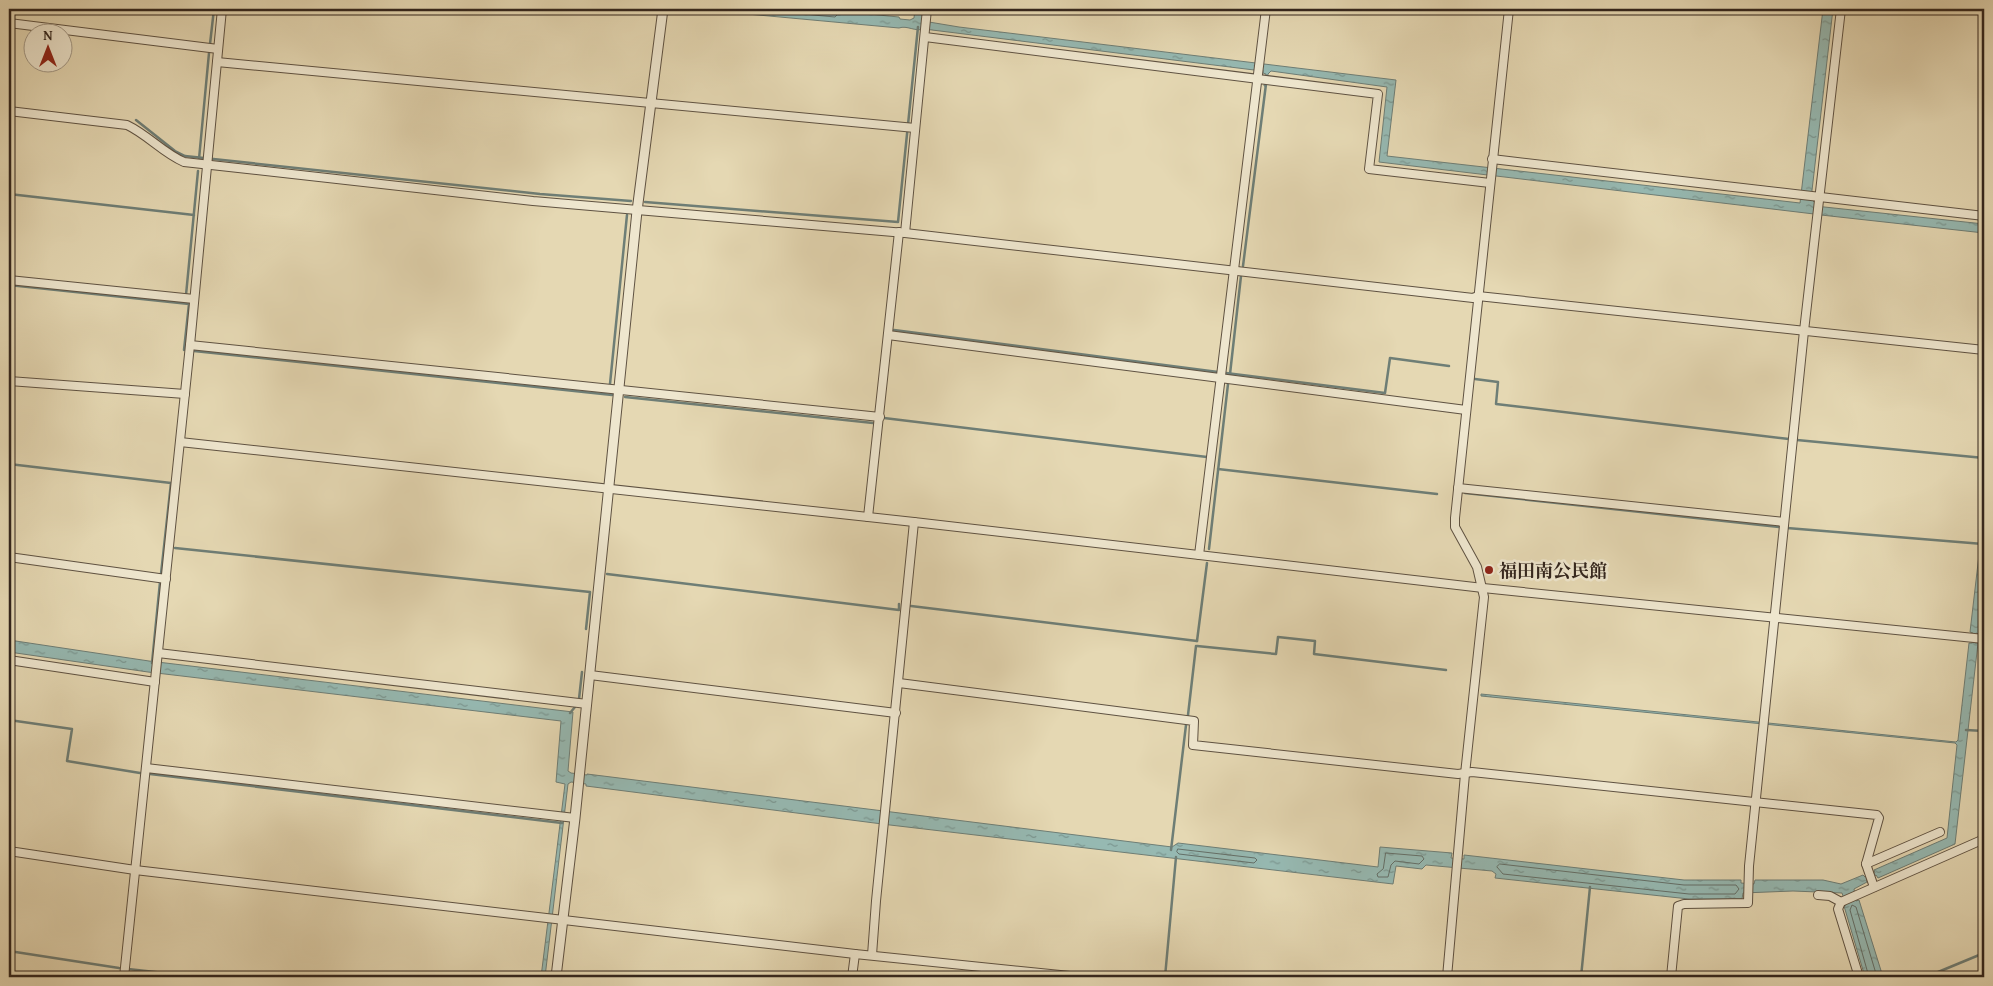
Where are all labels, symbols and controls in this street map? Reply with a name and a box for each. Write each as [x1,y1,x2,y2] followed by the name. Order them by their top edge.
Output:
[22,22,72,72] north arrow
[43,25,53,45] text: N
[1499,557,1607,584] place label: 福田南公民館
[1483,564,1495,576] marker: 福田南公民館

